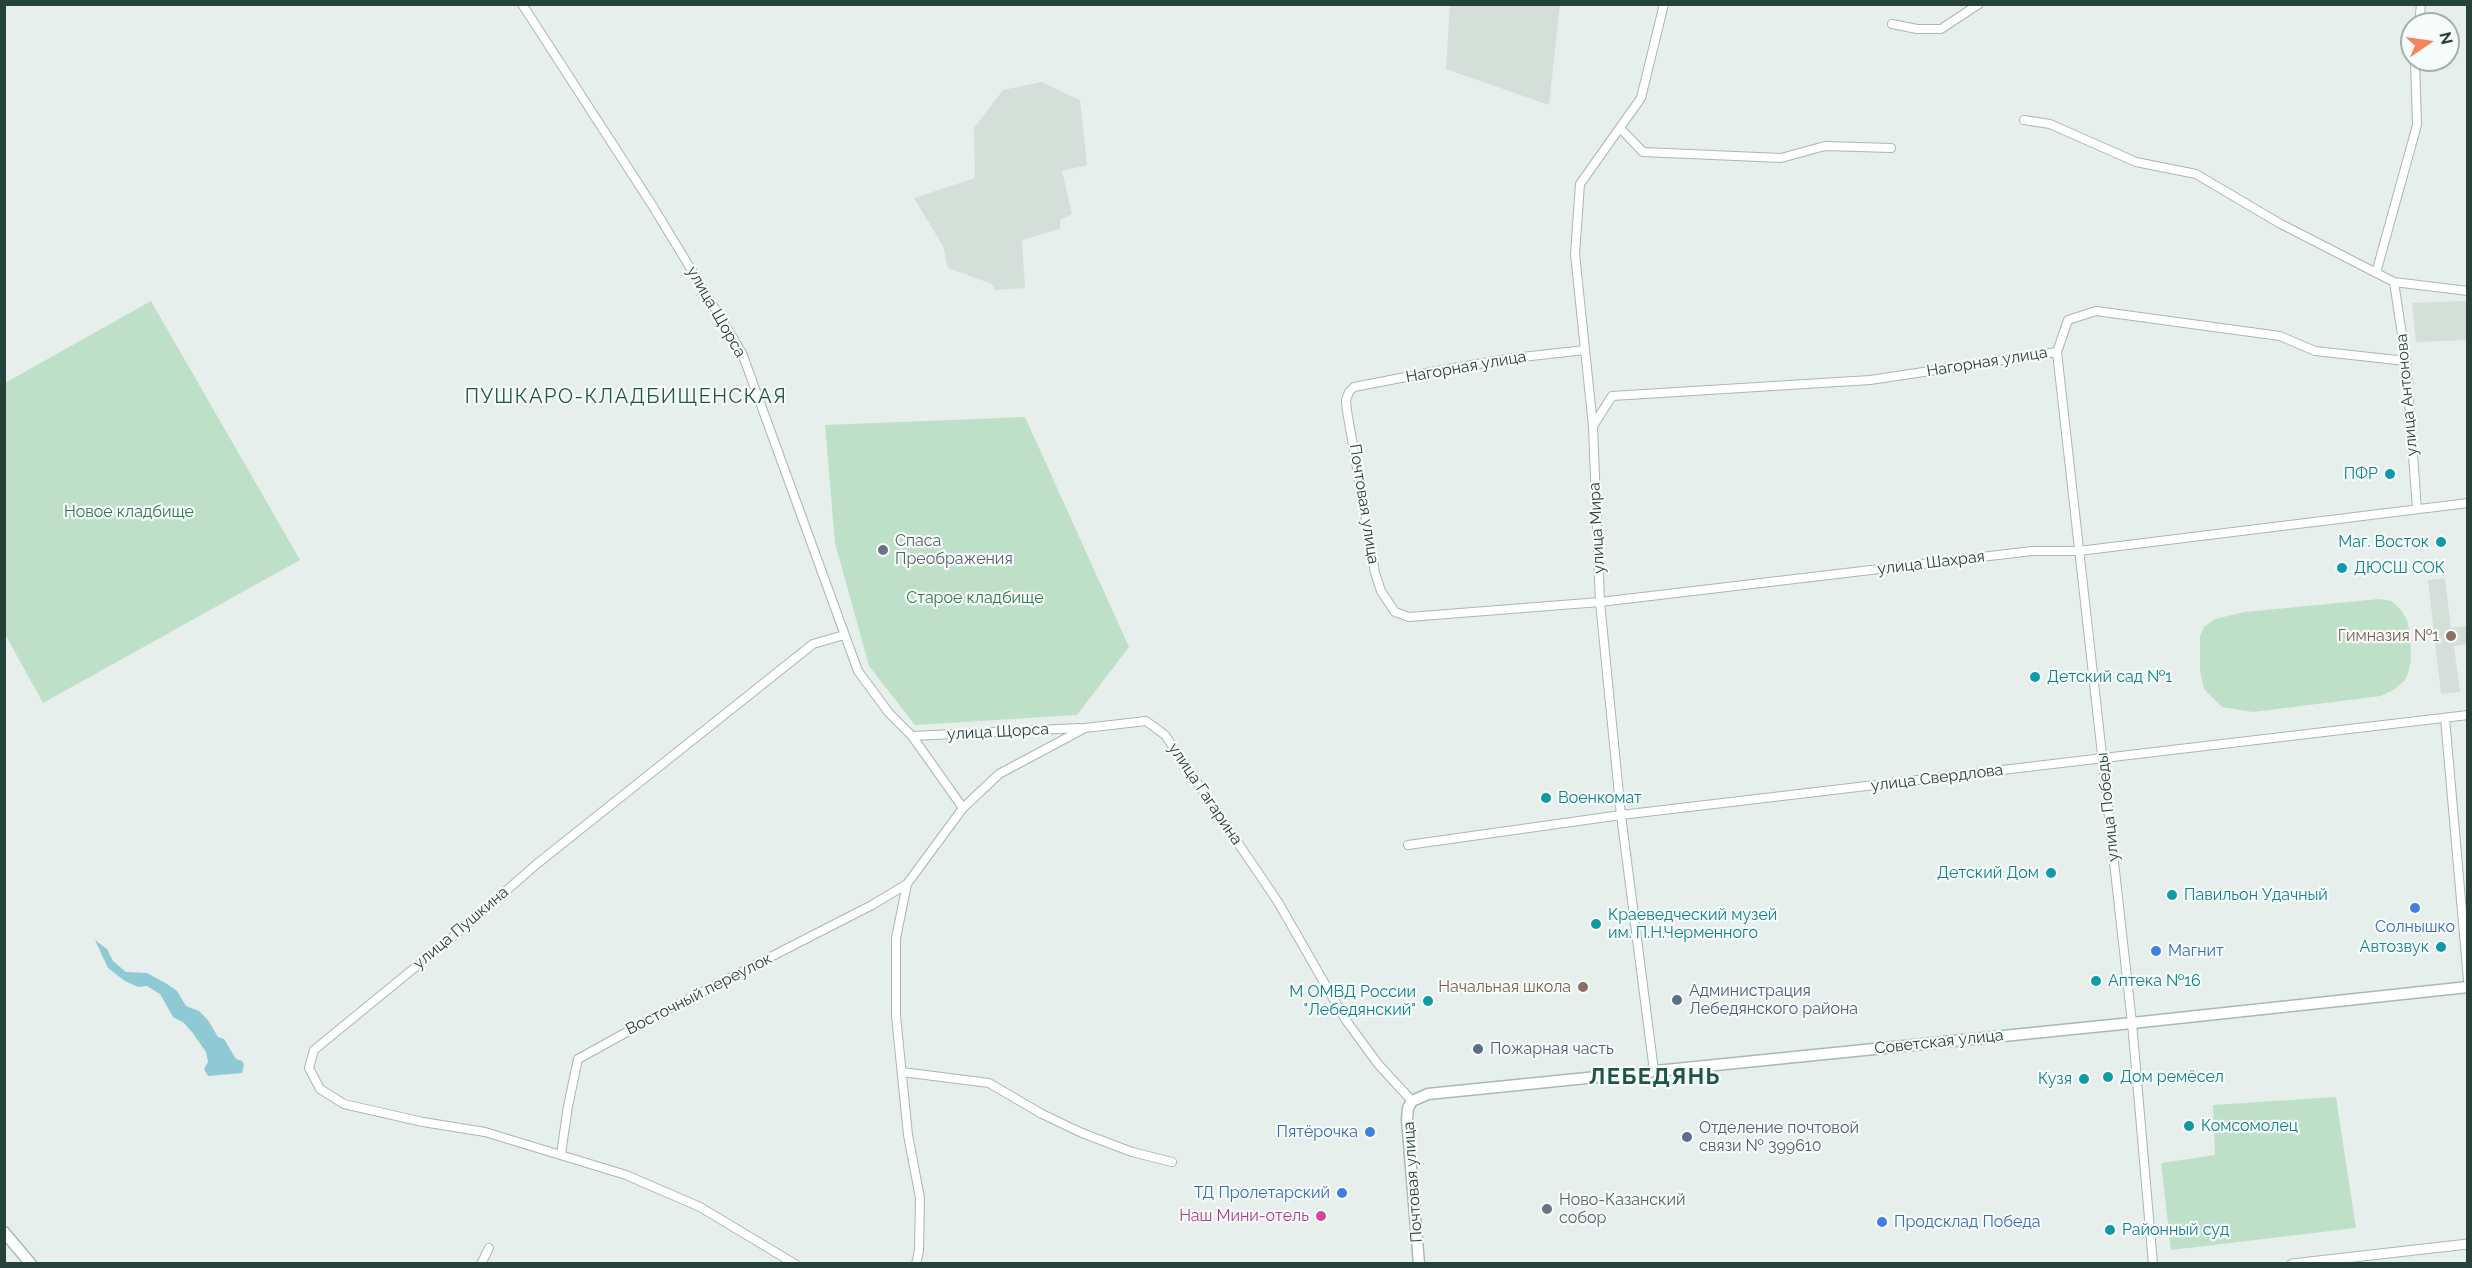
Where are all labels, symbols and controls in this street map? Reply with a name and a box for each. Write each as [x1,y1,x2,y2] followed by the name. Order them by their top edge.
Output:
[2400,12,2460,72] north arrow
[2435,30,2457,46] text: N
[682,263,750,361] street label: улица Щорса
[2392,333,2422,457] street label: улица Антонова
[1925,343,2049,381] street label: Нагорная улица
[1404,347,1528,387] street label: Нагорная улица
[465,385,787,409] district label: ПУШКАРО-КЛАДБИЩЕНСКАЯ
[1345,443,1383,565] street label: Почтовая улица
[2344,464,2378,484] place label: ПФР
[2383,467,2397,481] marker: ПФР
[1585,482,1609,574] street label: улица Мира
[64,502,194,522] park label: Новое кладбище
[895,531,1013,569] place label: Спаса Преображения
[2338,532,2429,552] place label: Маг. Восток
[2434,535,2448,549] marker: Маг. Восток
[876,543,890,557] marker: Спаса Преображения
[1876,547,1986,579] street label: улица Шахрая
[2354,558,2445,578] place label: ДЮСШ СОК
[2335,561,2349,575] marker: ДЮСШ СОК
[906,588,1044,608] park label: Старое кладбище
[2338,626,2439,646] place label: Гимназия №1
[2444,629,2458,643] marker: Гимназия №1
[2047,667,2172,687] place label: Детский сад №1
[2028,670,2042,684] marker: Детский сад №1
[947,720,1049,744] street label: улица Щорса
[1164,739,1246,849] street label: улица Гагарина
[2093,752,2123,862] street label: улица Победы
[1870,760,2004,796] street label: улица Свердлова
[1558,788,1642,808] place label: Военкомат
[1539,791,1553,805] marker: Военкомат
[1937,863,2039,883] place label: Детский Дом
[2044,866,2058,880] marker: Детский Дом
[410,883,512,973] street label: улица Пушкина
[2184,885,2328,905] place label: Павильон Удачный
[2165,888,2179,902] marker: Павильон Удачный
[2408,901,2422,915] marker: Солнышко
[1608,905,1777,943] place label: Краеведческий музей им. П.Н.Черменного
[1589,917,1603,931] marker: Краеведческий музей им. П.Н.Черменного
[2375,917,2455,937] place label: Солнышко
[2360,937,2429,957] place label: Автозвук
[2434,940,2448,954] marker: Автозвук
[2168,941,2224,961] place label: Магнит
[2149,944,2163,958] marker: Магнит
[623,949,775,1039] street label: Восточный переулок
[2108,971,2201,991] place label: Аптека №16
[2089,974,2103,988] marker: Аптека №16
[1438,977,1571,997] place label: Начальная школа
[1576,980,1590,994] marker: Начальная школа
[1689,981,1858,1019] place label: Администрация Лебедянского района
[1289,982,1416,1020] place label: М ОМВД России "Лебедянский"
[1670,993,1684,1007] marker: Администрация Лебедянского района
[1421,994,1435,1008] marker: М ОМВД России "Лебедянский"
[1874,1026,2004,1058] street label: Советская улица
[1490,1039,1614,1059] place label: Пожарная часть
[1471,1042,1485,1056] marker: Пожарная часть
[1589,1064,1721,1090] district label: ЛЕБЕДЯНЬ
[2120,1067,2224,1087] place label: Дом ремёсел
[2038,1069,2072,1089] place label: Кузя
[2101,1070,2115,1084] marker: Дом ремёсел
[2077,1072,2091,1086] marker: Кузя
[2201,1116,2298,1136] place label: Комсомолец
[1699,1118,1859,1156] place label: Отделение почтовой связи № 399610
[2182,1119,2196,1133] marker: Комсомолец
[1399,1121,1427,1243] street label: Почтовая улица
[1277,1122,1358,1142] place label: Пятёрочка
[1363,1125,1377,1139] marker: Пятёрочка
[1680,1130,1694,1144] marker: Отделение почтовой связи № 399610
[1194,1183,1330,1203] place label: ТД Пролетарский
[1335,1186,1349,1200] marker: ТД Пролетарский
[1559,1190,1685,1228] place label: Ново-Казанский собор
[1540,1202,1554,1216] marker: Ново-Казанский собор
[1179,1206,1309,1226] place label: Наш Мини-отель
[1314,1209,1328,1223] marker: Наш Мини-отель
[1894,1212,2040,1232] place label: Продсклад Победа
[1875,1215,1889,1229] marker: Продсклад Победа
[2122,1220,2229,1240] place label: Районный суд
[2103,1223,2117,1237] marker: Районный суд

